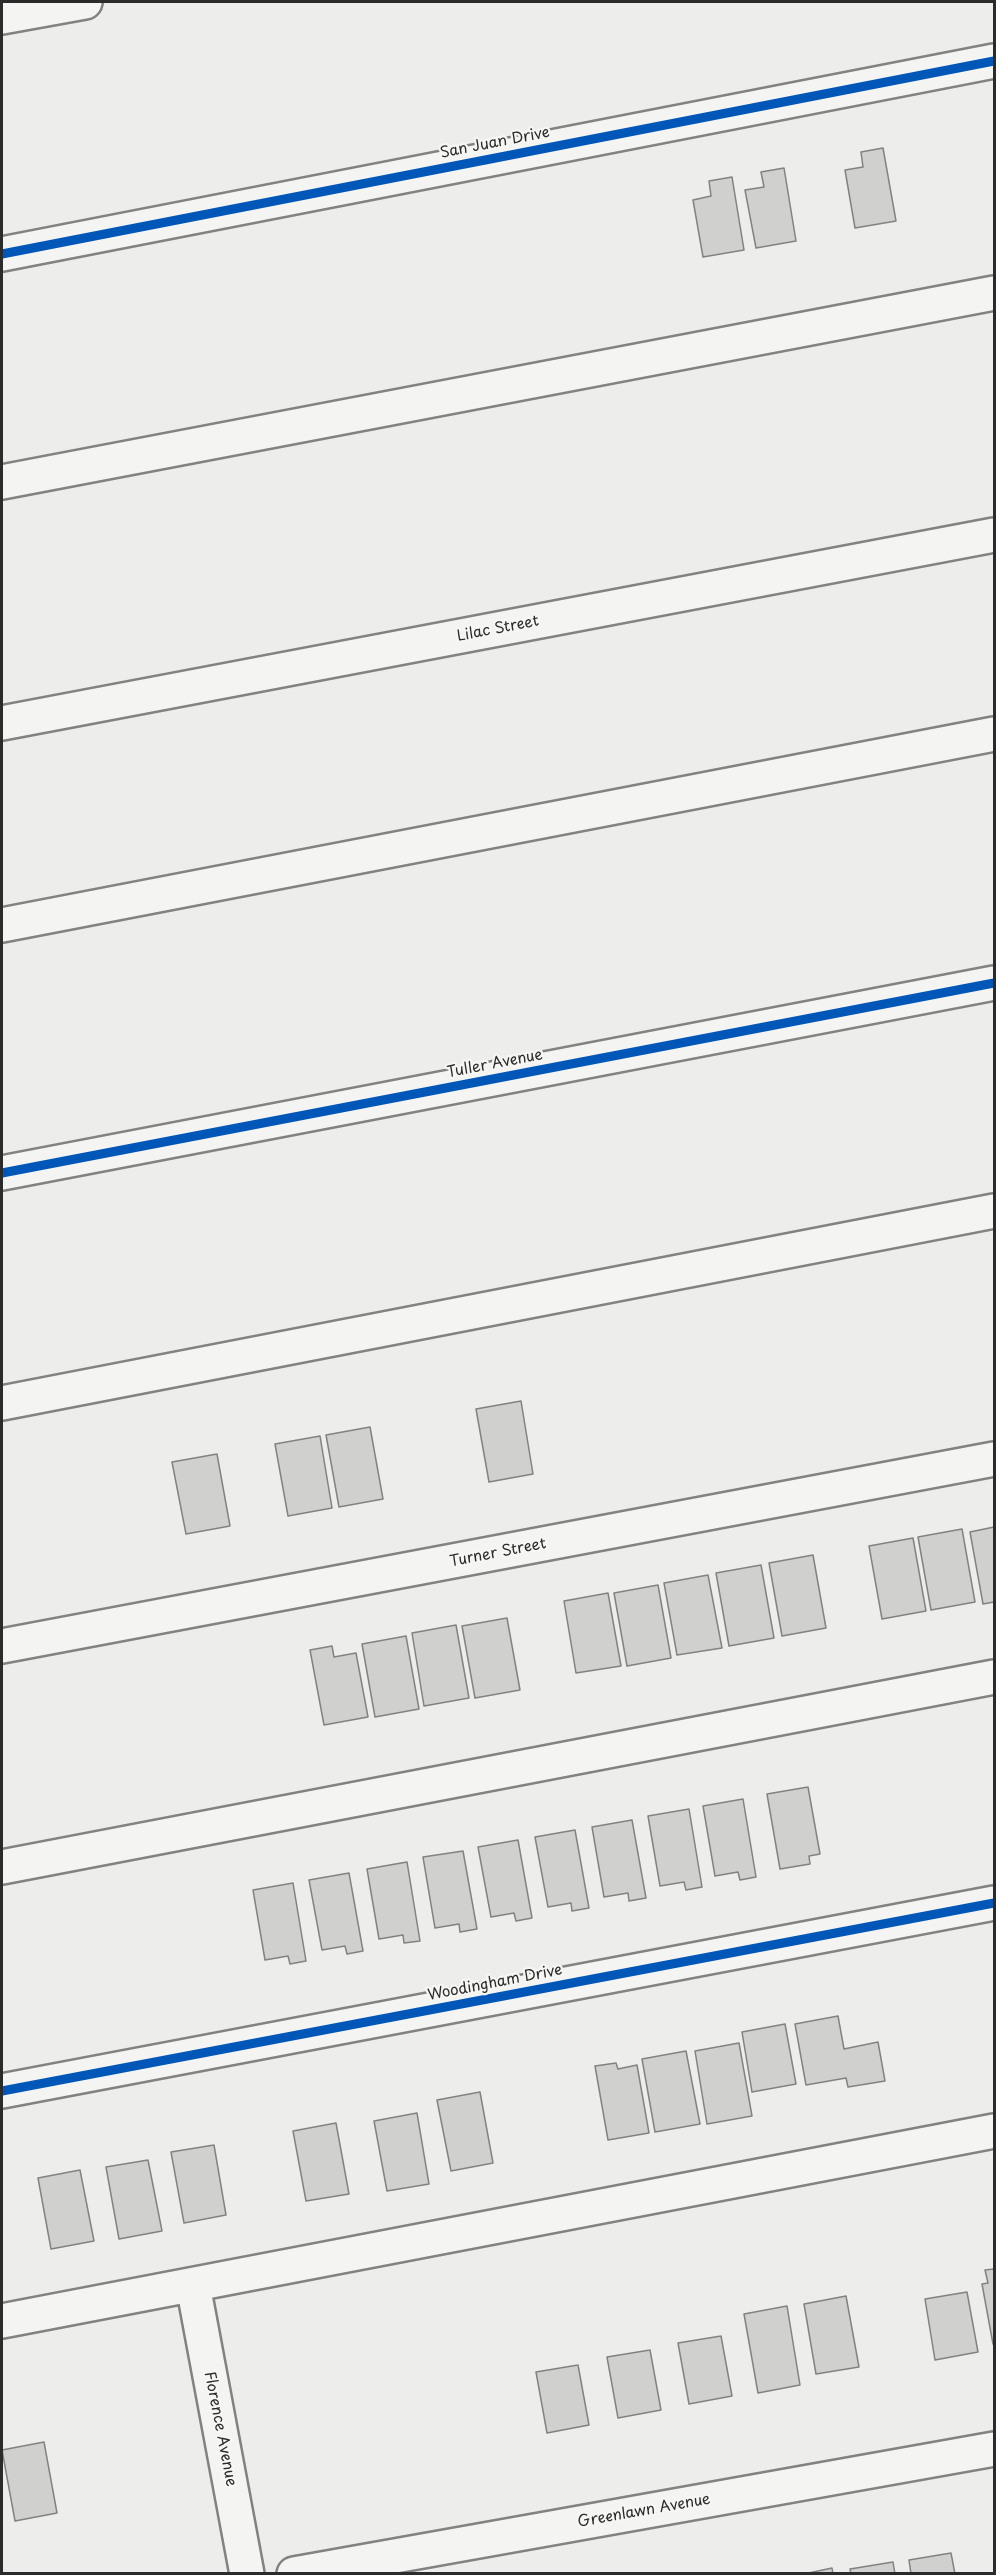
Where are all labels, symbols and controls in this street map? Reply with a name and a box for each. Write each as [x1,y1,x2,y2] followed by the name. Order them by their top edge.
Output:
[439,124,551,162] street label: San Juan Drive
[456,612,540,646] street label: Lilac Street
[446,1046,544,1082] street label: Tuller Avenue
[448,1535,548,1571] street label: Turner Street
[426,1961,564,2005] street label: Woodingham Drive
[200,2370,240,2488] street label: Florence Avenue
[576,2490,712,2532] street label: Greenlawn Avenue

